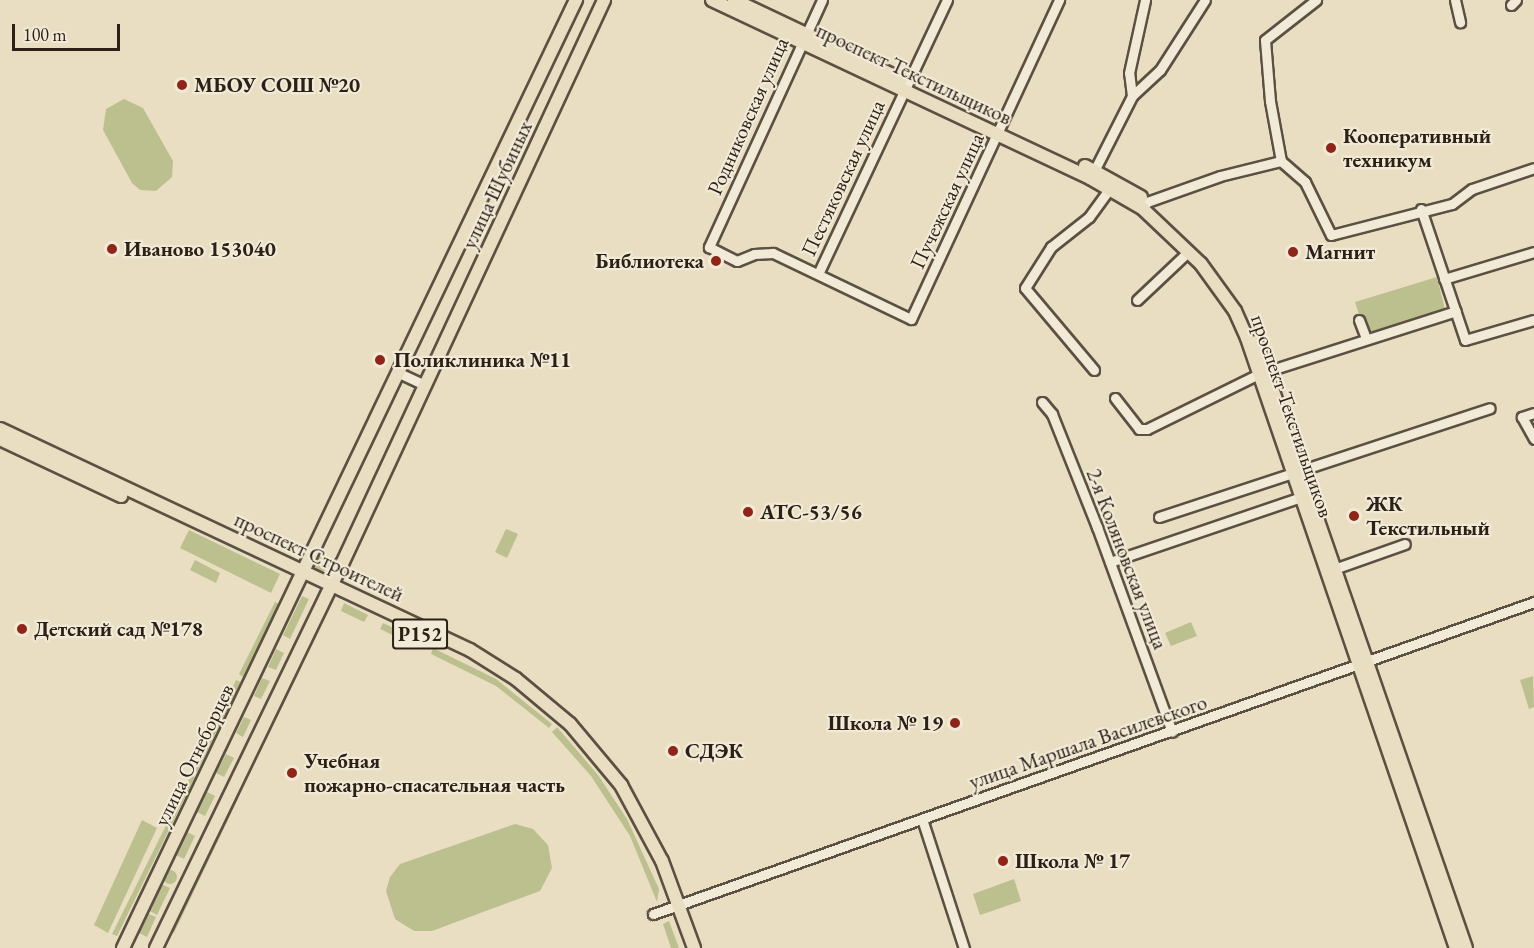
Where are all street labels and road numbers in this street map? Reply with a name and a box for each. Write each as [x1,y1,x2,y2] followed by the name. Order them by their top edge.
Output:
[812,18,1016,130] street label: проспект Текстильщиков
[702,33,794,199] street label: Родниковская улица
[796,96,890,260] street label: Пестяковская улица
[456,117,538,253] street label: улица Шубиных
[904,129,990,273] street label: Пучежская улица
[1246,311,1338,521] street label: проспект Текстильщиков
[1081,465,1173,653] street label: 2-я Коляновская улица
[230,507,408,607] street label: проспект Строителей
[392,617,448,651] road number: Р152
[149,680,239,830] street label: улица Огнеборцев
[966,689,1210,795] street label: улица Маршала Василевского

